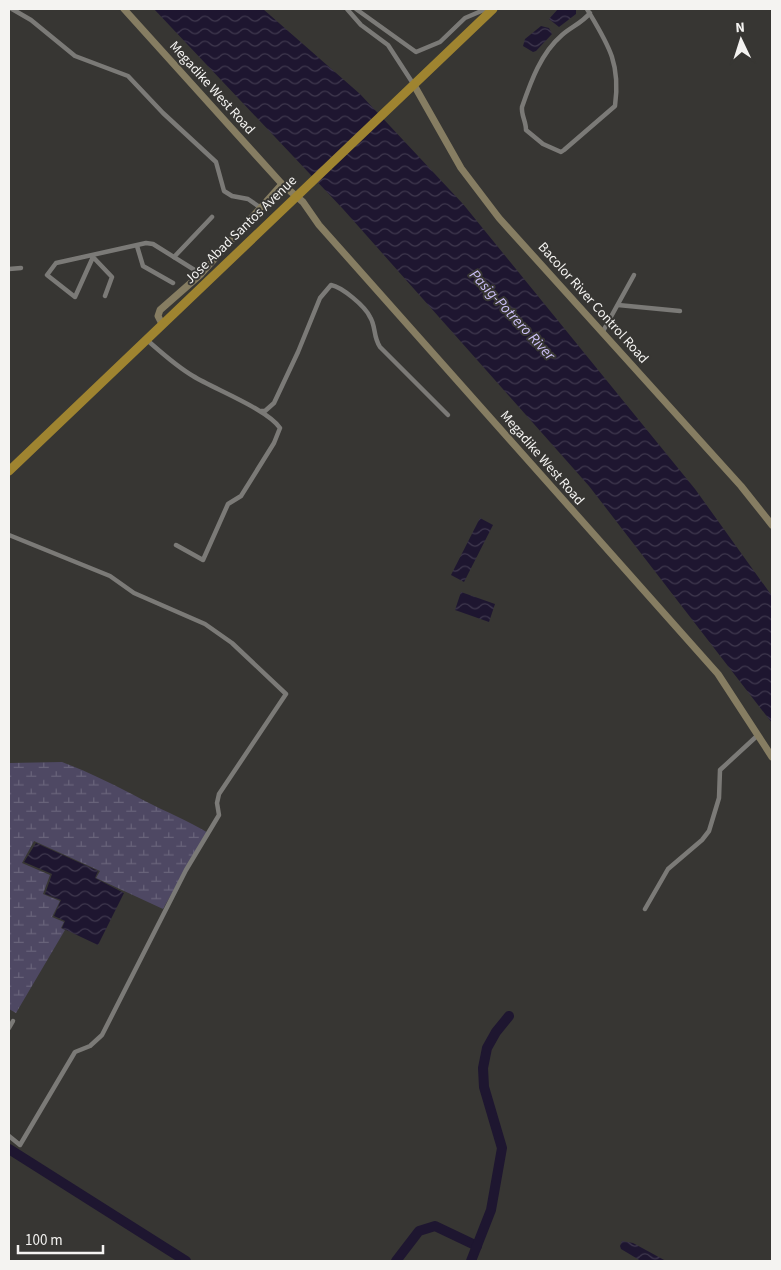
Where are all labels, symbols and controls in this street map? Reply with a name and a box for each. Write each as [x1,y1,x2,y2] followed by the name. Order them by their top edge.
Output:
[716,15,766,65] north arrow
[735,18,746,38] text: N
[165,37,259,139] street label: Megadike West Road
[181,171,301,289] street label: Jose Abad Santos Avenue
[533,238,653,368] street label: Bacolor River Control Road
[464,265,560,366] water label: Pasig-Potrero River
[495,406,589,510] street label: Megadike West Road
[18,1222,102,1254] scale bar
[25,1230,63,1251] text: 100 m

